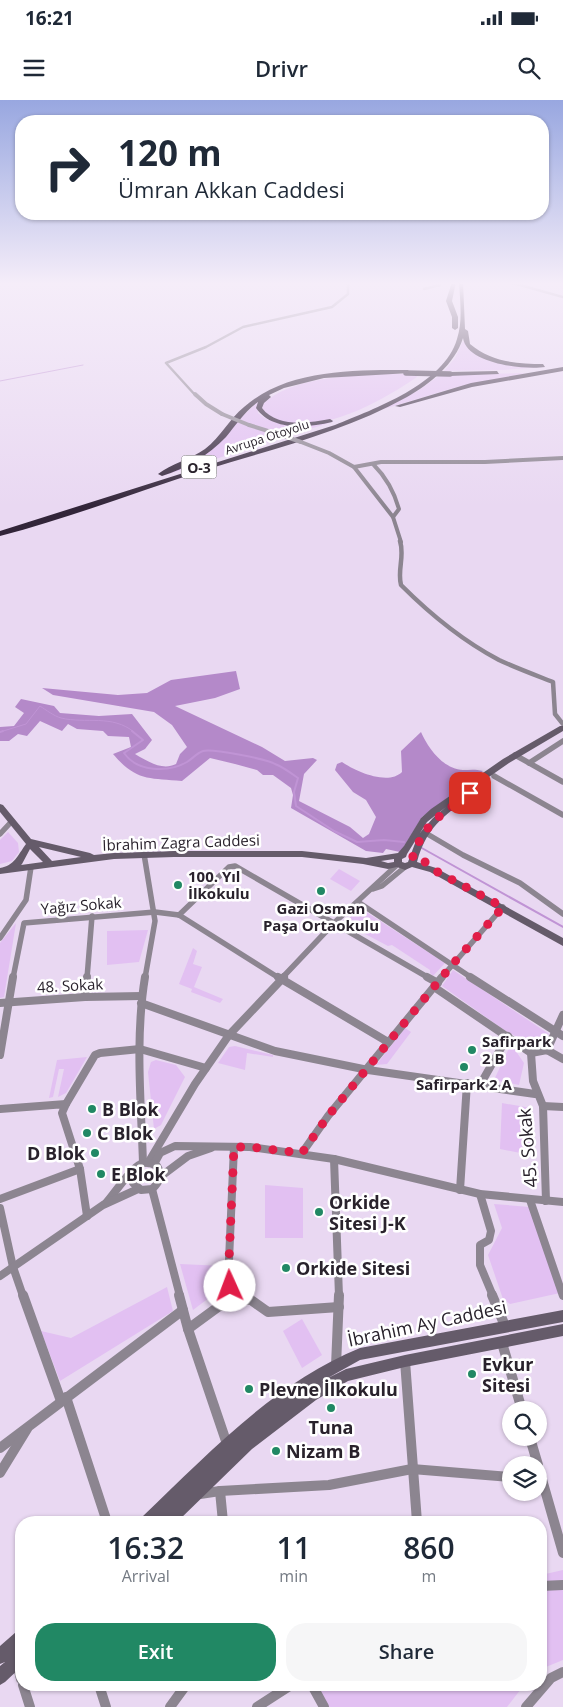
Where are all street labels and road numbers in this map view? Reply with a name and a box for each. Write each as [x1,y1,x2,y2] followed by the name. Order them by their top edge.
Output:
[223,415,311,459] street label: Avrupa Otoyolu
[182,456,216,478] road number: O-3
[102,829,260,855] street label: İbrahim Zagra Caddesi
[40,892,122,918] street label: Yağız Sokak
[36,973,104,997] street label: 48. Sokak
[512,1107,542,1189] street label: 45. Sokak
[345,1294,509,1352] street label: İbrahim Ay Caddesi

